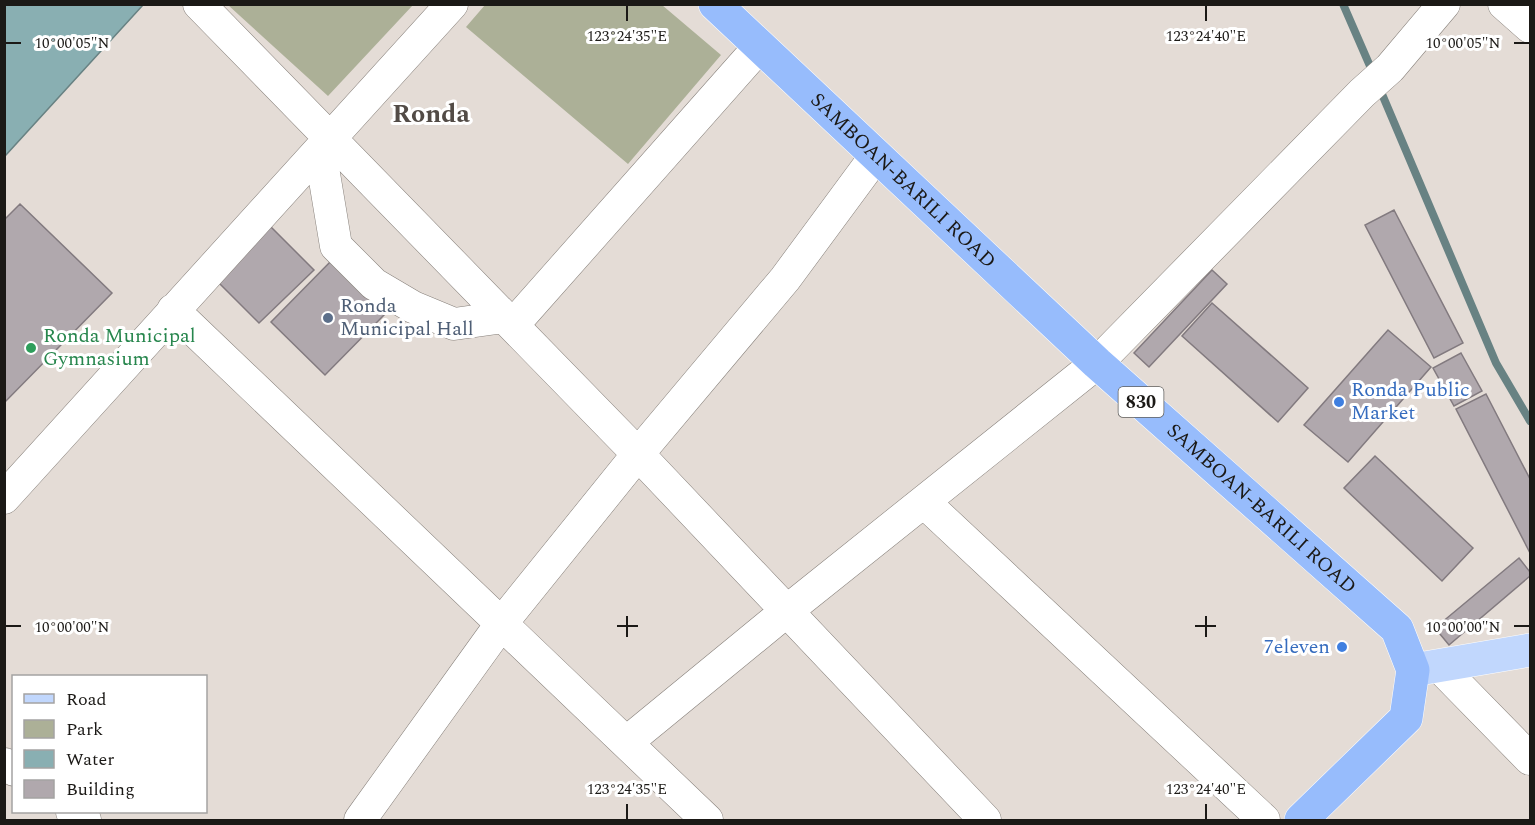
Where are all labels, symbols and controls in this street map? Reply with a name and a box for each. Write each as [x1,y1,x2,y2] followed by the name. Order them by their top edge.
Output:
[587,25,667,48] text: 123°24'35"E
[1166,25,1246,48] text: 123°24'40"E
[35,32,110,55] text: 10°00'05"N
[1426,32,1501,55] text: 10°00'05"N
[803,86,1003,276] street label: SAMBOAN-BARILI ROAD
[392,94,470,134] district label: Ronda
[340,291,474,344] place label: Ronda Municipal Hall
[321,311,335,325] marker: Ronda Municipal Hall
[43,321,196,374] place label: Ronda Municipal Gymnasium
[24,341,38,355] marker: Ronda Municipal Gymnasium
[1351,375,1470,428] place label: Ronda Public Market
[1118,387,1164,417] road number: 830
[1332,395,1346,409] marker: Ronda Public Market
[1160,416,1363,601] street label: SAMBOAN-BARILI ROAD
[35,616,110,639] text: 10°00'00"N
[1426,616,1501,639] text: 10°00'00"N
[1264,632,1330,662] place label: 7eleven
[1335,640,1349,654] marker: 7eleven
[12,675,207,813] legend
[66,686,107,713] text: Road
[66,716,103,743] text: Park
[66,746,114,773] text: Water
[66,776,135,803] text: Building
[587,778,667,801] text: 123°24'35"E
[1166,778,1246,801] text: 123°24'40"E

